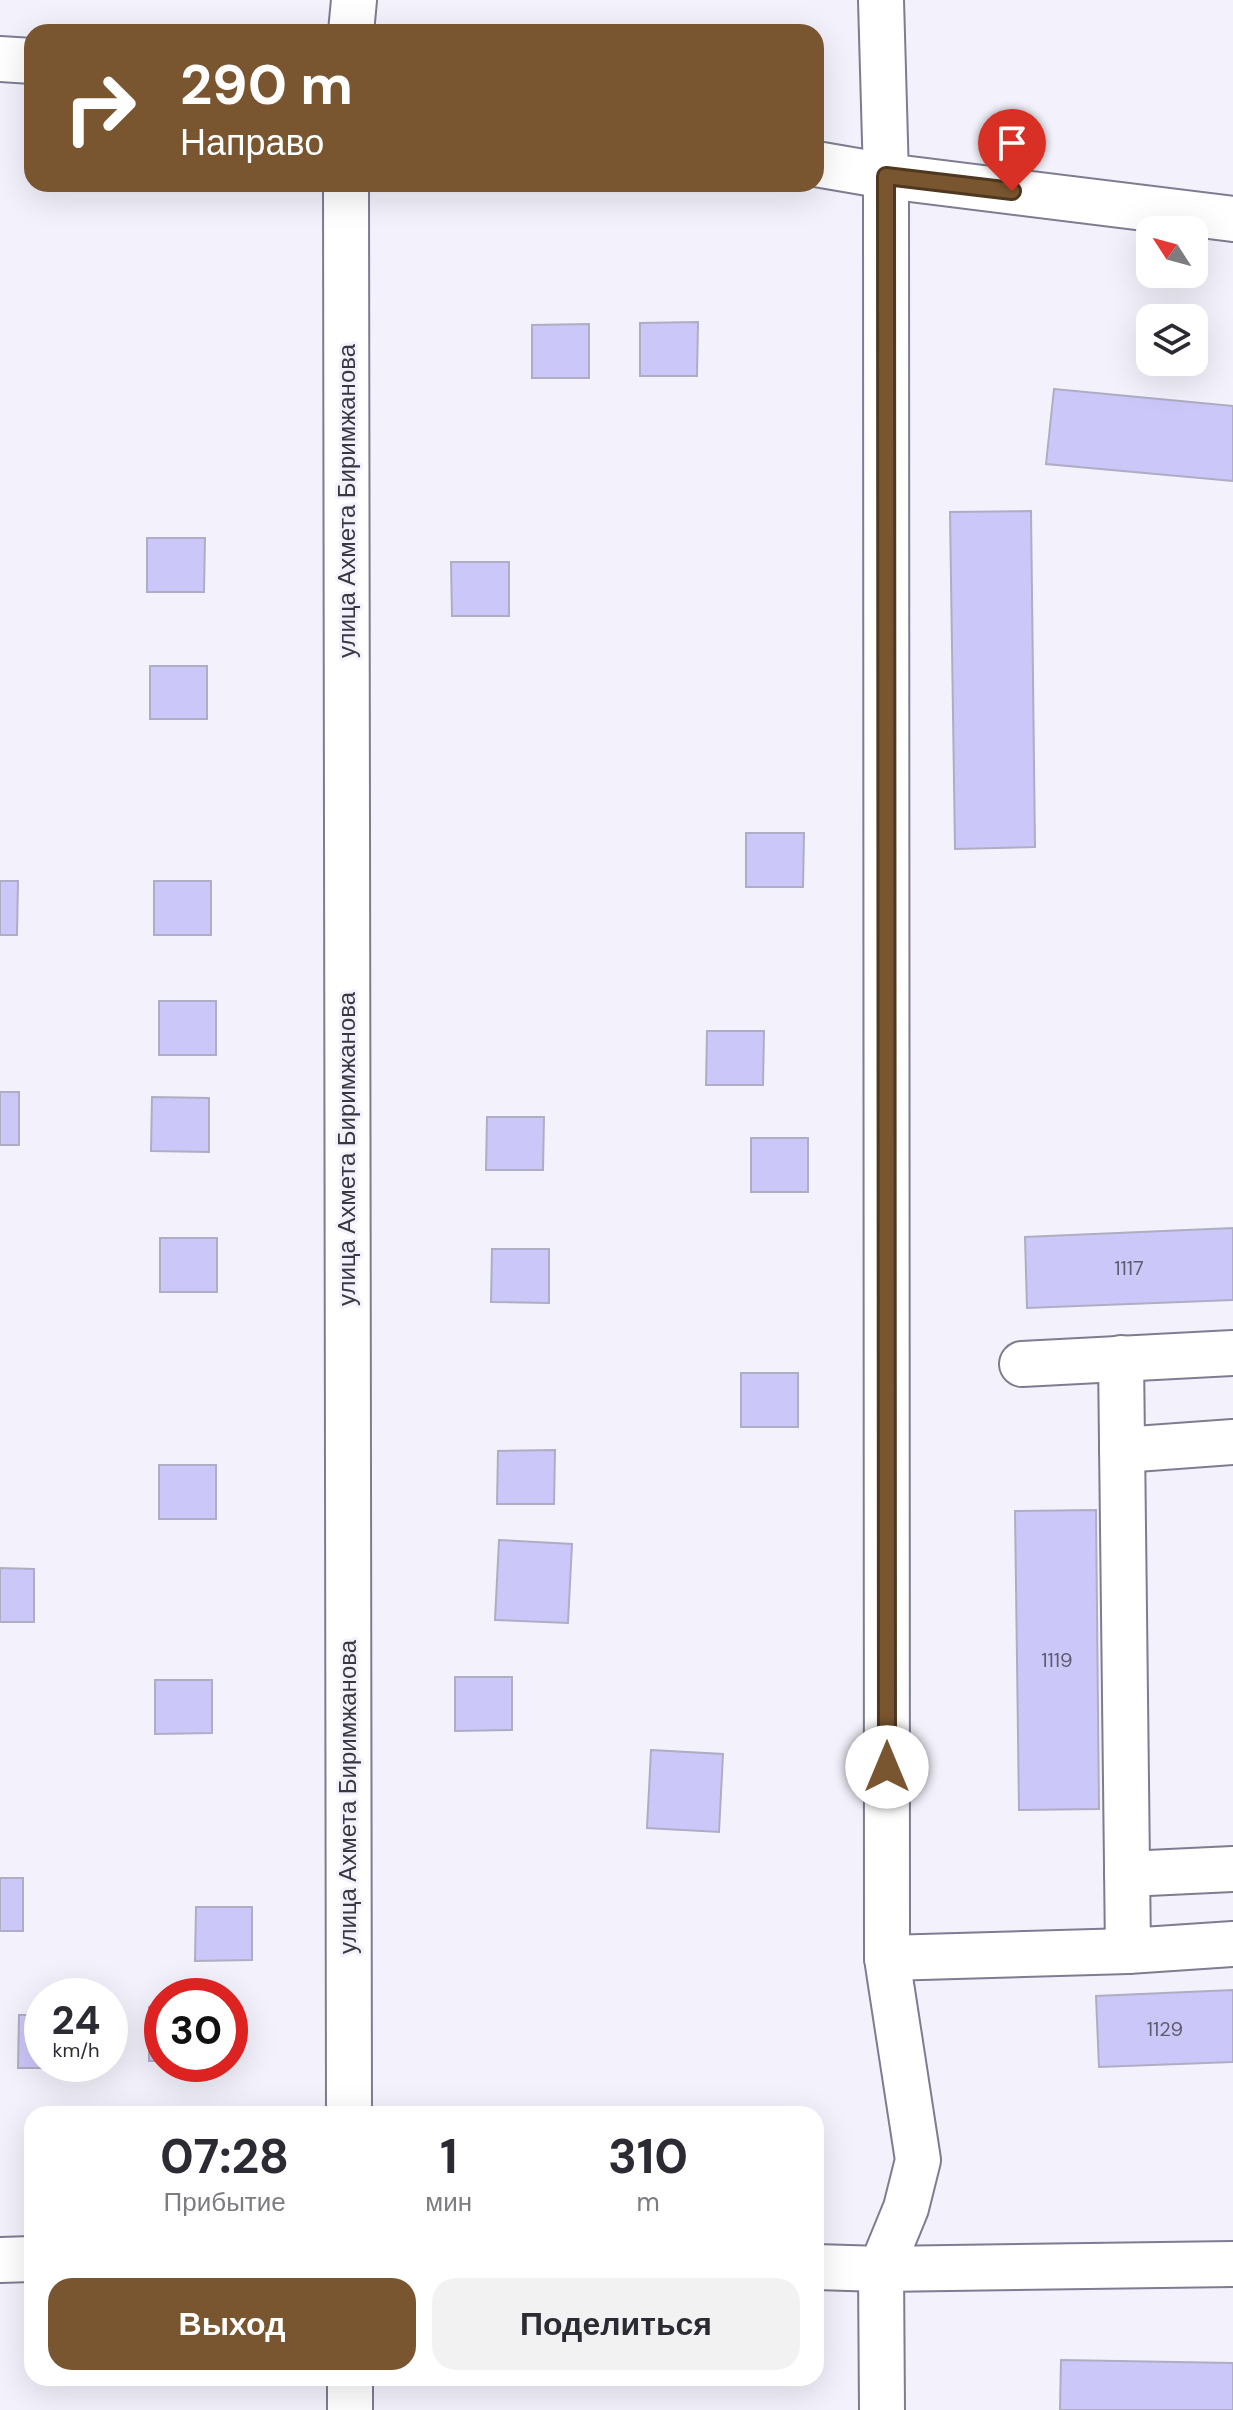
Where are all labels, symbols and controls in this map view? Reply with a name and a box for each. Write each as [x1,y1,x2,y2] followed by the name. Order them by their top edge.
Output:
[180,48,353,121] text: 290 m
[48,56,152,160] icon: right
[978,109,1046,191] pin
[180,119,324,166] text: Направо
[990,121,1034,165] icon: arrive
[1136,216,1208,288] north arrow
[1136,216,1208,376] map controls
[1136,304,1208,376] button: layers
[331,343,362,658] street label: улица Ахмета Биримжанова
[331,991,362,1306] street label: улица Ахмета Биримжанова
[1114,1255,1144,1281] house number: 1117
[332,1639,363,1954] street label: улица Ахмета Биримжанова
[1041,1647,1073,1673] house number: 1119
[845,1725,929,1809] position arrow
[144,1978,248,2082] speed limit sign: 30
[52,1994,100,2046] text: 24
[1147,2016,1183,2042] house number: 1129
[52,2037,100,2063] text: km/h
[160,2125,289,2188] text: 07:28
[440,2125,457,2188] text: 1
[608,2125,688,2188] text: 310
[164,2185,286,2219] text: Прибытие
[425,2185,472,2219] text: мин
[636,2185,660,2219] text: m
[48,2278,416,2370] button: Выход
[432,2278,800,2370] button: Поделиться

